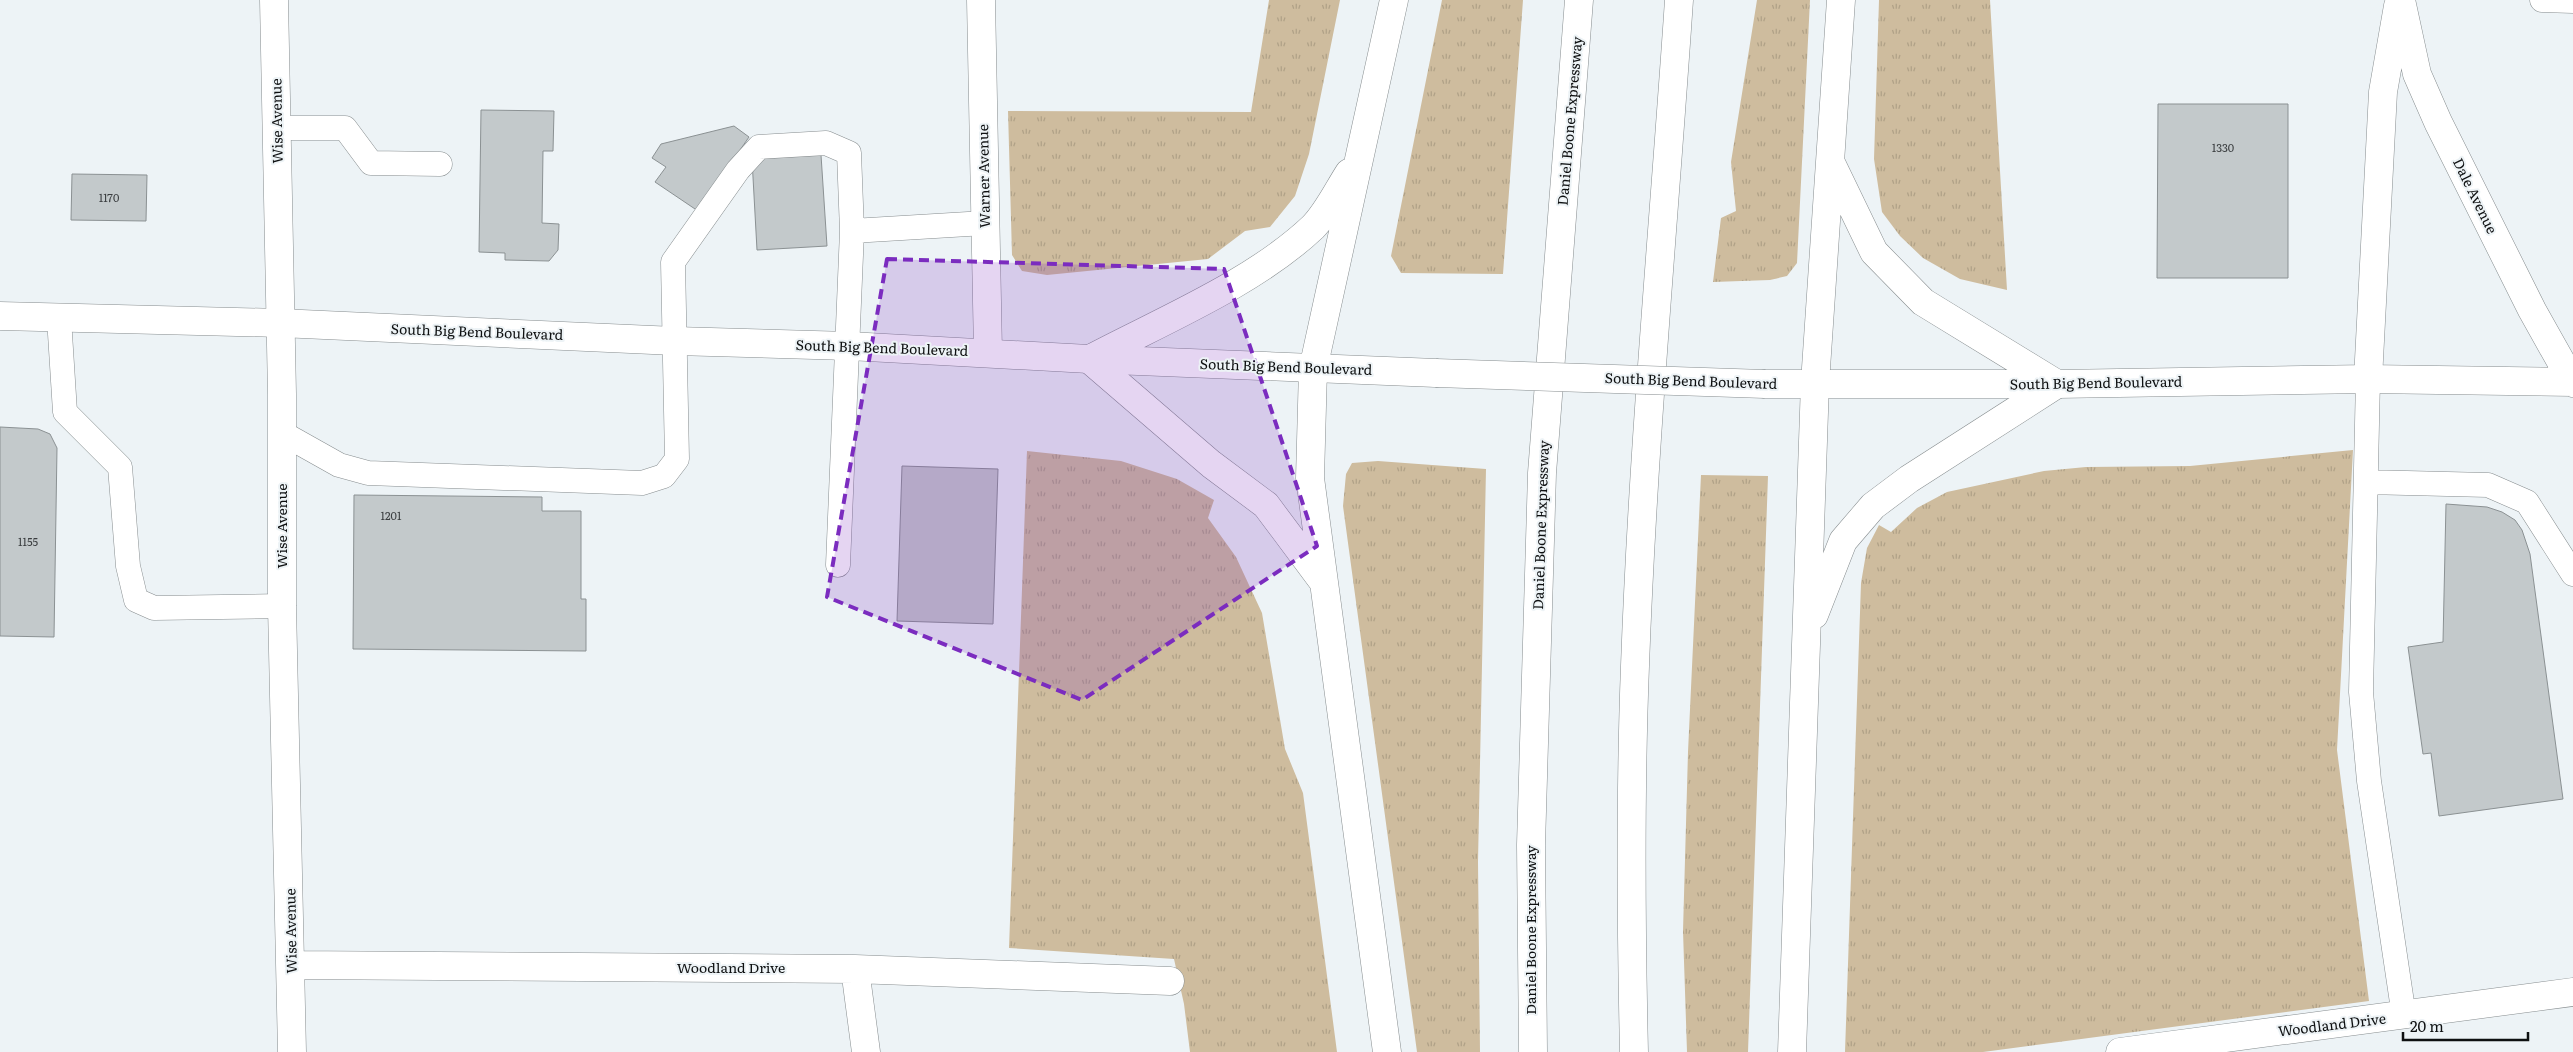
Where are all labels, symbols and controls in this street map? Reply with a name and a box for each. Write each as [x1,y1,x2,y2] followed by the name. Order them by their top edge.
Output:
[1552,35,1586,206] street label: Daniel Boone Expressway
[265,78,287,164] street label: Wise Avenue
[972,124,994,228] street label: Warner Avenue
[2212,139,2234,155] house number: 1330
[2449,154,2503,237] street label: Dale Avenue
[99,189,119,205] house number: 1170
[390,318,564,344] street label: South Big Bend Boulevard
[795,334,969,360] street label: South Big Bend Boulevard
[1199,353,1373,379] street label: South Big Bend Boulevard
[1604,367,1778,393] street label: South Big Bend Boulevard
[2010,370,2183,394] street label: South Big Bend Boulevard
[1527,439,1553,610] street label: Daniel Boone Expressway
[271,483,291,569] street label: Wise Avenue
[381,507,402,523] house number: 1201
[18,533,38,549] house number: 1155
[1520,844,1540,1015] street label: Daniel Boone Expressway
[279,888,301,974] street label: Wise Avenue
[677,957,785,977] street label: Woodland Drive
[2277,1007,2387,1041] street label: Woodland Drive
[2403,1010,2528,1042] scale bar
[2410,1014,2444,1037] text: 20 m

